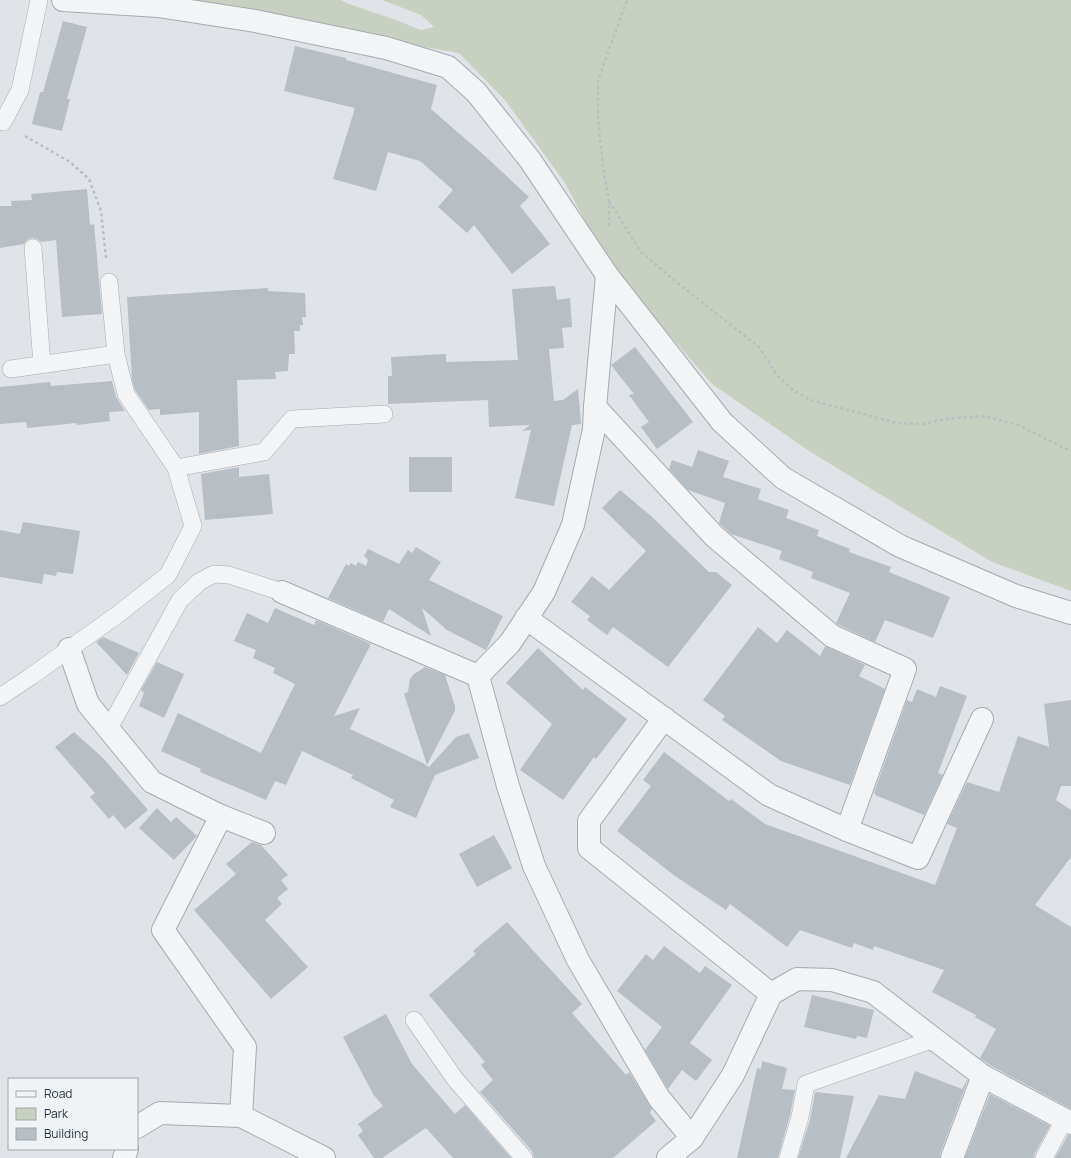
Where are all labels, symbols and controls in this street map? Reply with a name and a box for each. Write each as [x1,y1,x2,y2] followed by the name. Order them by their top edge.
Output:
[8,1078,138,1150] legend
[44,1085,72,1102] text: Road
[44,1105,69,1122] text: Park
[44,1125,88,1142] text: Building

